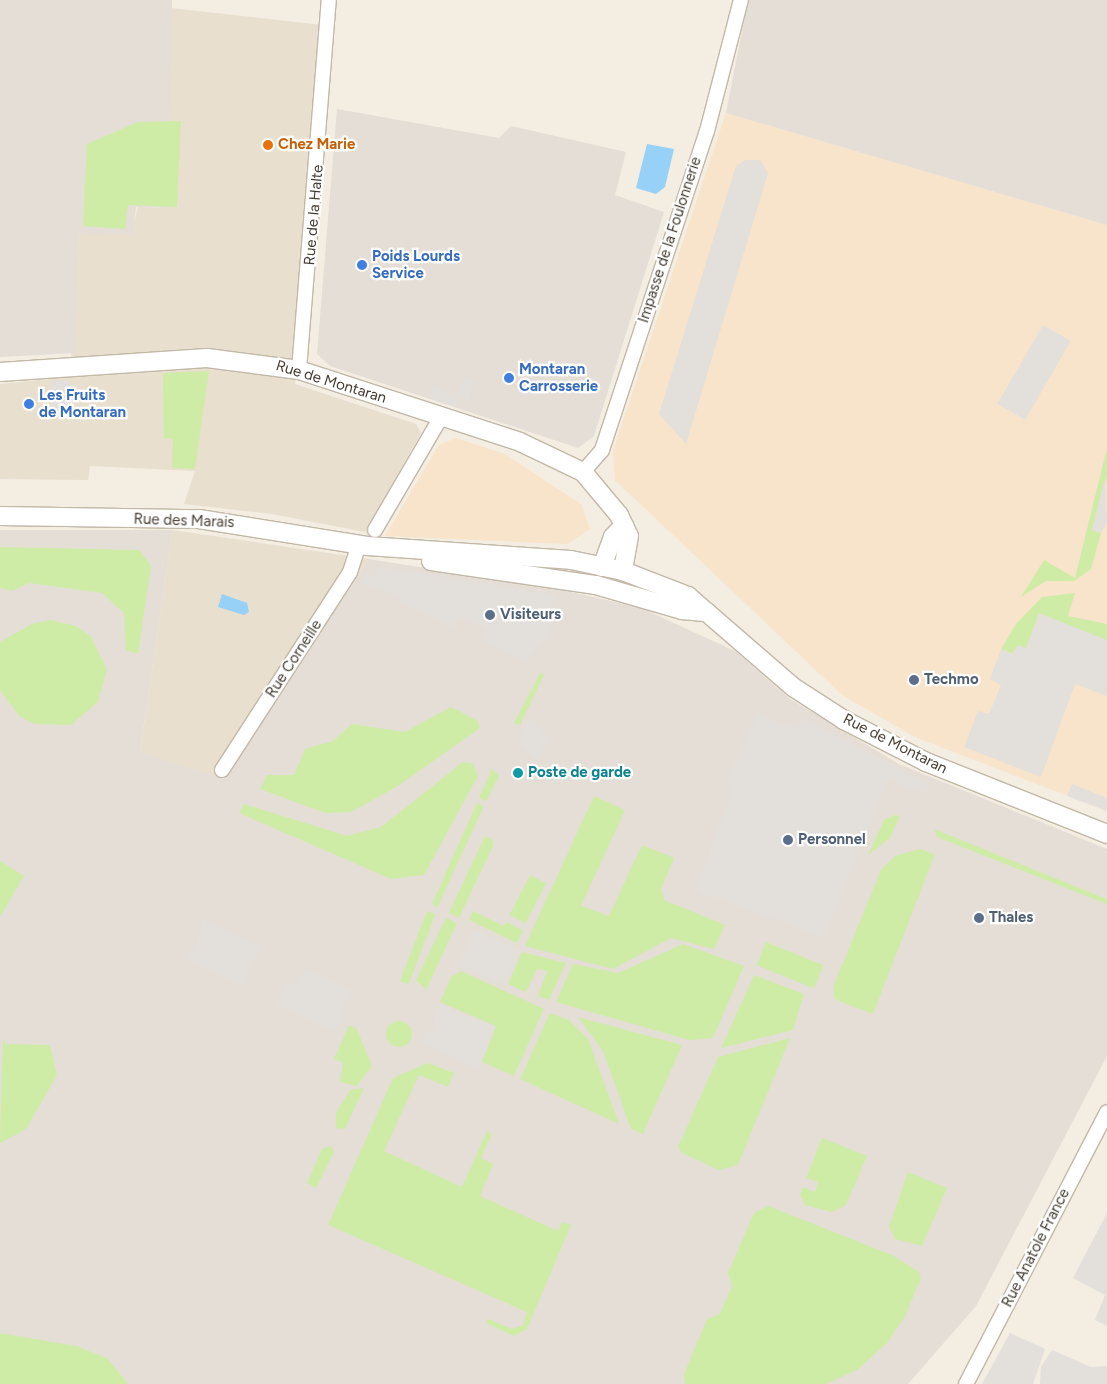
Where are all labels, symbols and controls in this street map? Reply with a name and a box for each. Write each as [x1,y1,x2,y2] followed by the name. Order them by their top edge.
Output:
[278,136,355,154] place label: Chez Marie
[262,139,274,151] marker: Chez Marie
[635,155,705,325] street label: Impasse de la Foulonnerie
[301,164,327,266] street label: Rue de la Halte
[372,247,460,282] place label: Poids Lourds Service
[356,259,368,271] marker: Poids Lourds Service
[274,357,388,407] street label: Rue de Montaran
[519,360,598,395] place label: Montaran Carrosserie
[503,372,515,384] marker: Montaran Carrosserie
[39,386,126,421] place label: Les Fruits de Montaran
[23,398,35,410] marker: Les Fruits de Montaran
[133,510,235,532] street label: Rue des Marais
[500,606,561,624] place label: Visiteurs
[484,609,496,621] marker: Visiteurs
[262,617,326,701] street label: Rue Corneille
[924,671,979,689] place label: Techmo
[908,674,920,686] marker: Techmo
[840,710,950,778] street label: Rue de Montaran
[528,764,631,782] place label: Poste de garde
[512,767,524,779] marker: Poste de garde
[798,831,866,849] place label: Personnel
[782,834,794,846] marker: Personnel
[989,909,1033,927] place label: Thales
[973,912,985,924] marker: Thales
[998,1186,1074,1310] street label: Rue Anatole France

